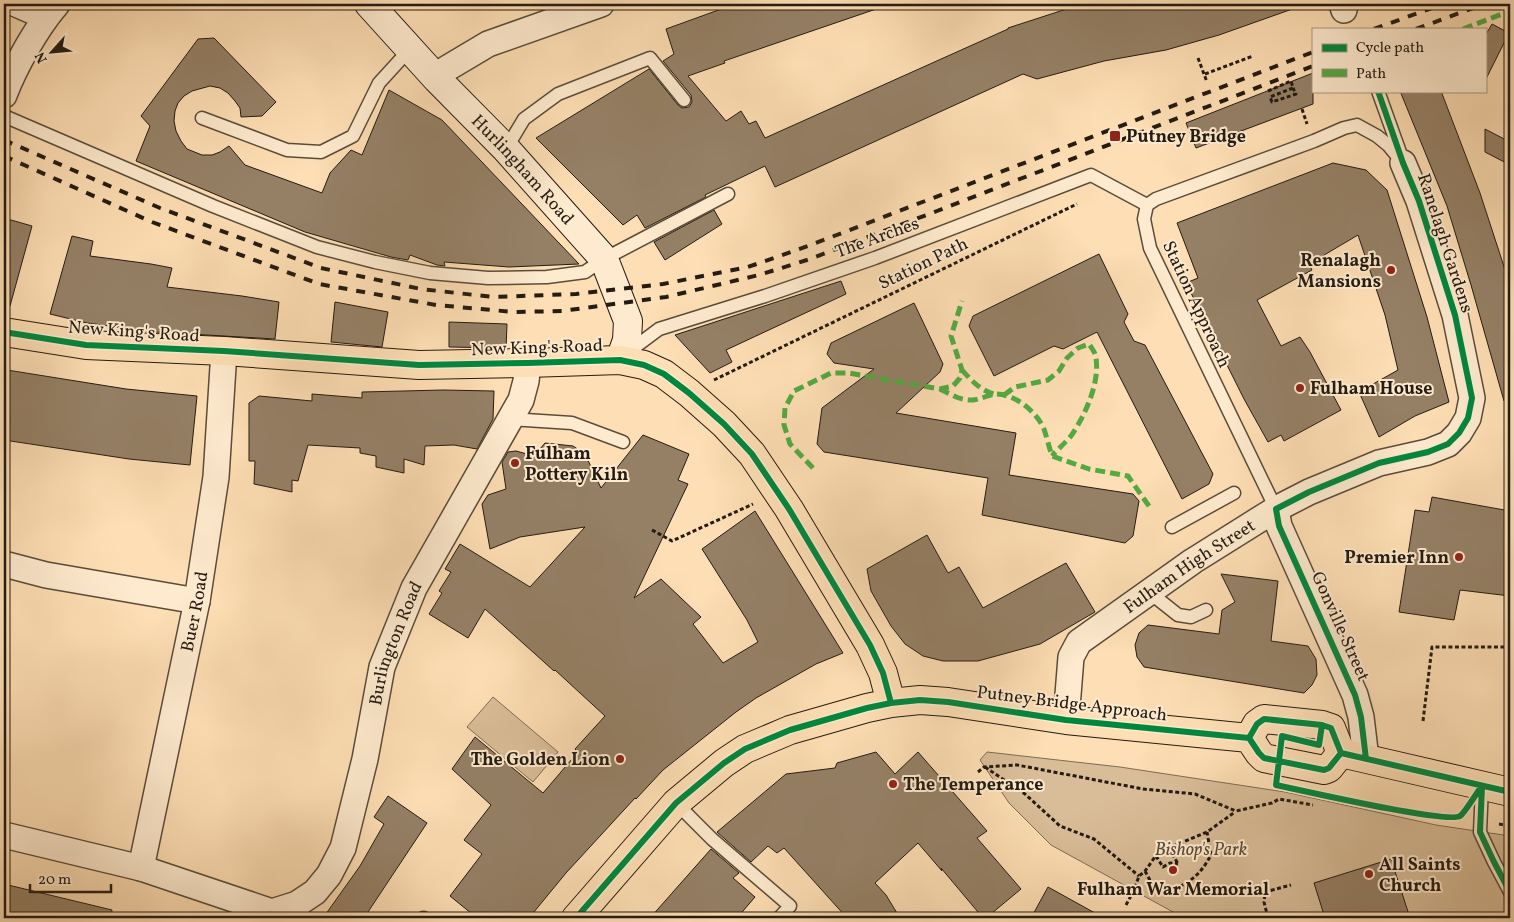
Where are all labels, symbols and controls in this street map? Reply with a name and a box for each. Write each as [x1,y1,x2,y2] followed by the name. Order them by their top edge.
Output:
[28,28,78,78] north arrow
[1312,28,1486,92] legend
[1356,38,1424,59] text: Cycle path
[31,48,53,66] text: N
[1356,64,1386,85] text: Path
[465,110,579,231] street label: Hurlingham Road
[1126,125,1246,150] place label: Putney Bridge
[1108,129,1122,143] marker: Putney Bridge
[1410,171,1479,316] street label: Ranelagh Gardens
[832,212,923,265] street label: The Arches
[875,232,973,297] street label: Station Path
[1155,237,1236,373] street label: Station Approach
[1297,249,1381,295] place label: Renalagh Mansions
[1385,264,1397,276] marker: Renalagh Mansions
[67,315,200,350] street label: New King's Road
[471,334,603,363] street label: New King's Road
[1310,377,1432,402] place label: Fulham House
[1294,382,1306,394] marker: Fulham House
[525,442,628,488] place label: Fulham Pottery Kiln
[509,457,521,469] marker: Fulham Pottery Kiln
[1119,514,1261,621] street label: Fulham High Street
[1344,546,1449,571] place label: Premier Inn
[1453,551,1465,563] marker: Premier Inn
[1304,568,1375,685] street label: Gonville Street
[176,570,215,654] street label: Buer Road
[364,577,429,708] street label: Burlington Road
[975,680,1169,729] street label: Putney Bridge Approach
[471,748,610,773] place label: The Golden Lion
[614,753,626,765] marker: The Golden Lion
[903,773,1043,798] place label: The Temperance
[887,778,899,790] marker: The Temperance
[1155,838,1247,863] park label: Bishop's Park
[1379,853,1461,899] place label: All Saints Church
[30,862,111,894] scale bar
[1167,864,1179,876] marker: Fulham War Memorial
[1363,868,1375,880] marker: All Saints Church
[38,870,71,891] text: 20 m
[1077,878,1269,903] place label: Fulham War Memorial

